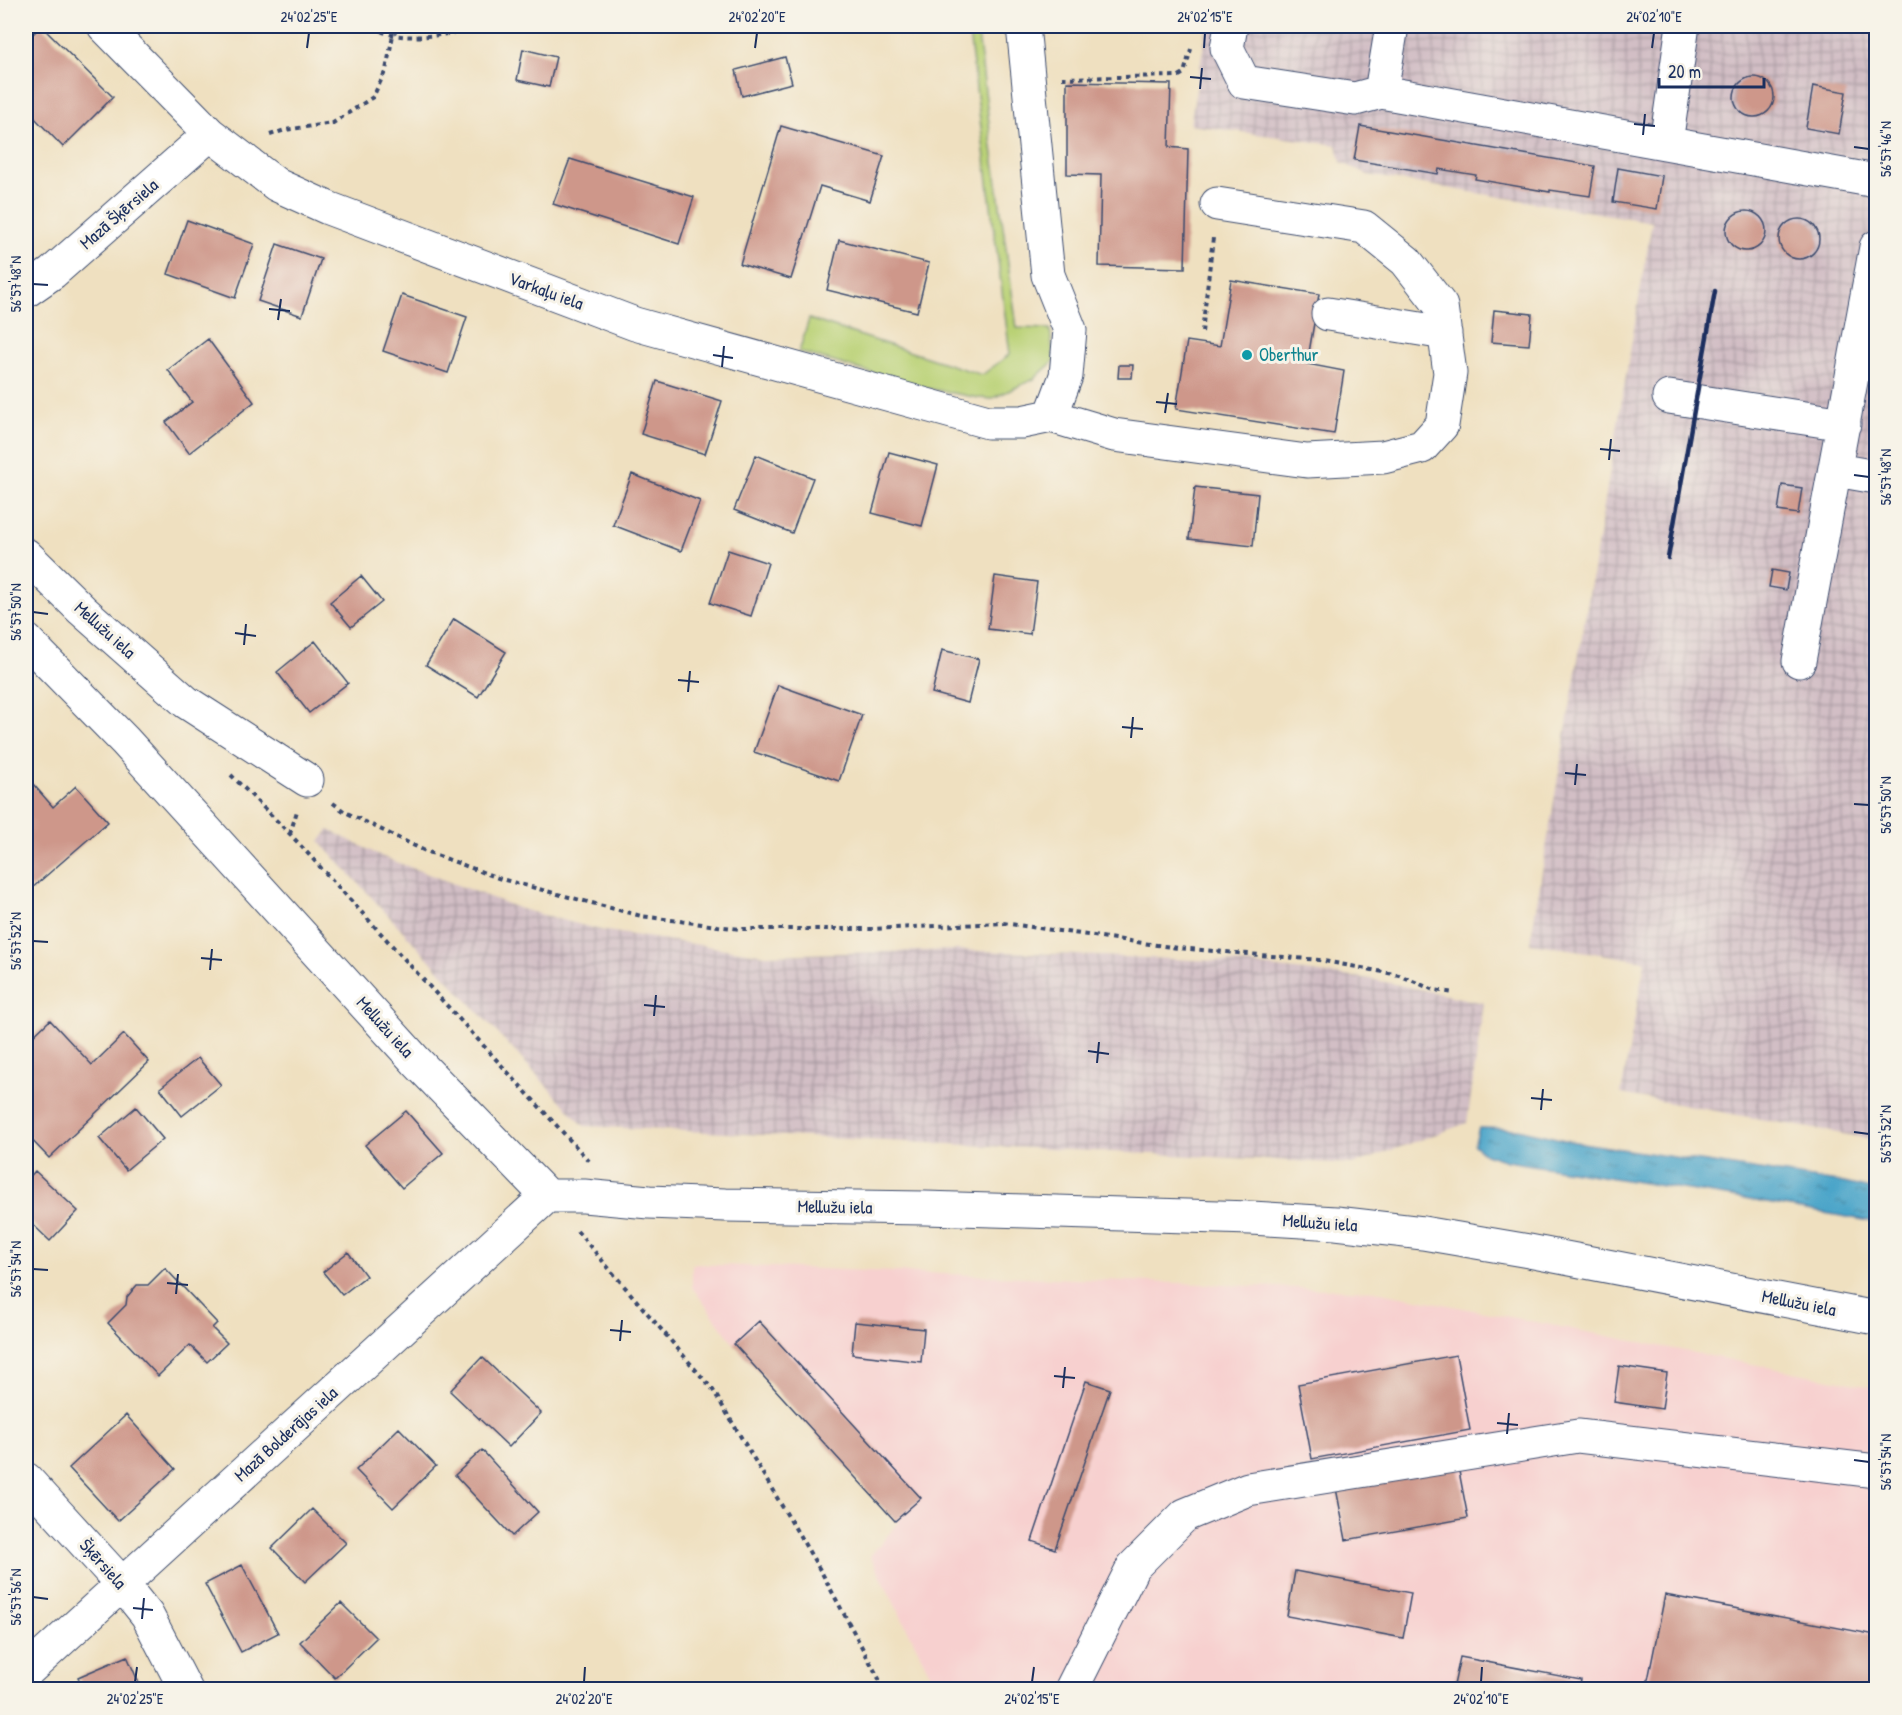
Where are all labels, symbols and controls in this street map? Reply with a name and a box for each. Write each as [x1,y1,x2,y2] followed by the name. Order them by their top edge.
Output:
[281,6,338,27] text: 24°02'25"E
[728,6,786,27] text: 24°02'20"E
[1177,6,1233,27] text: 24°02'15"E
[1626,6,1682,27] text: 24°02'10"E
[1659,51,1764,89] scale bar
[1668,59,1701,84] text: 20 m
[1875,121,1896,177] text: 56°57'46"N
[74,173,163,255] street label: Mazā Šķērsiela
[5,256,26,312] text: 56°57'48"N
[505,265,587,316] street label: Varkaļu iela
[1259,342,1318,367] place label: Oberthur
[1240,348,1254,362] marker: Oberthur
[1875,449,1896,505] text: 56°57'48"N
[5,583,26,641] text: 56°57'50"N
[69,595,142,664] street label: Mellužu iela
[1875,776,1896,834] text: 56°57'50"N
[5,912,26,970] text: 56°57'52"N
[351,990,420,1063] street label: Mellužu iela
[1875,1105,1896,1163] text: 56°57'52"N
[797,1193,873,1220] street label: Mellužu iela
[1282,1207,1358,1238] street label: Mellužu iela
[5,1241,26,1297] text: 56°57'54"N
[1760,1283,1838,1322] street label: Mellužu iela
[228,1380,343,1487] street label: Mazā Bolderājas iela
[1875,1434,1896,1490] text: 56°57'54"N
[74,1533,133,1594] street label: Šķērsiela
[5,1569,26,1625] text: 56°57'56"N
[107,1688,164,1709] text: 24°02'25"E
[555,1688,613,1709] text: 24°02'20"E
[1004,1688,1060,1709] text: 24°02'15"E
[1453,1688,1509,1709] text: 24°02'10"E

